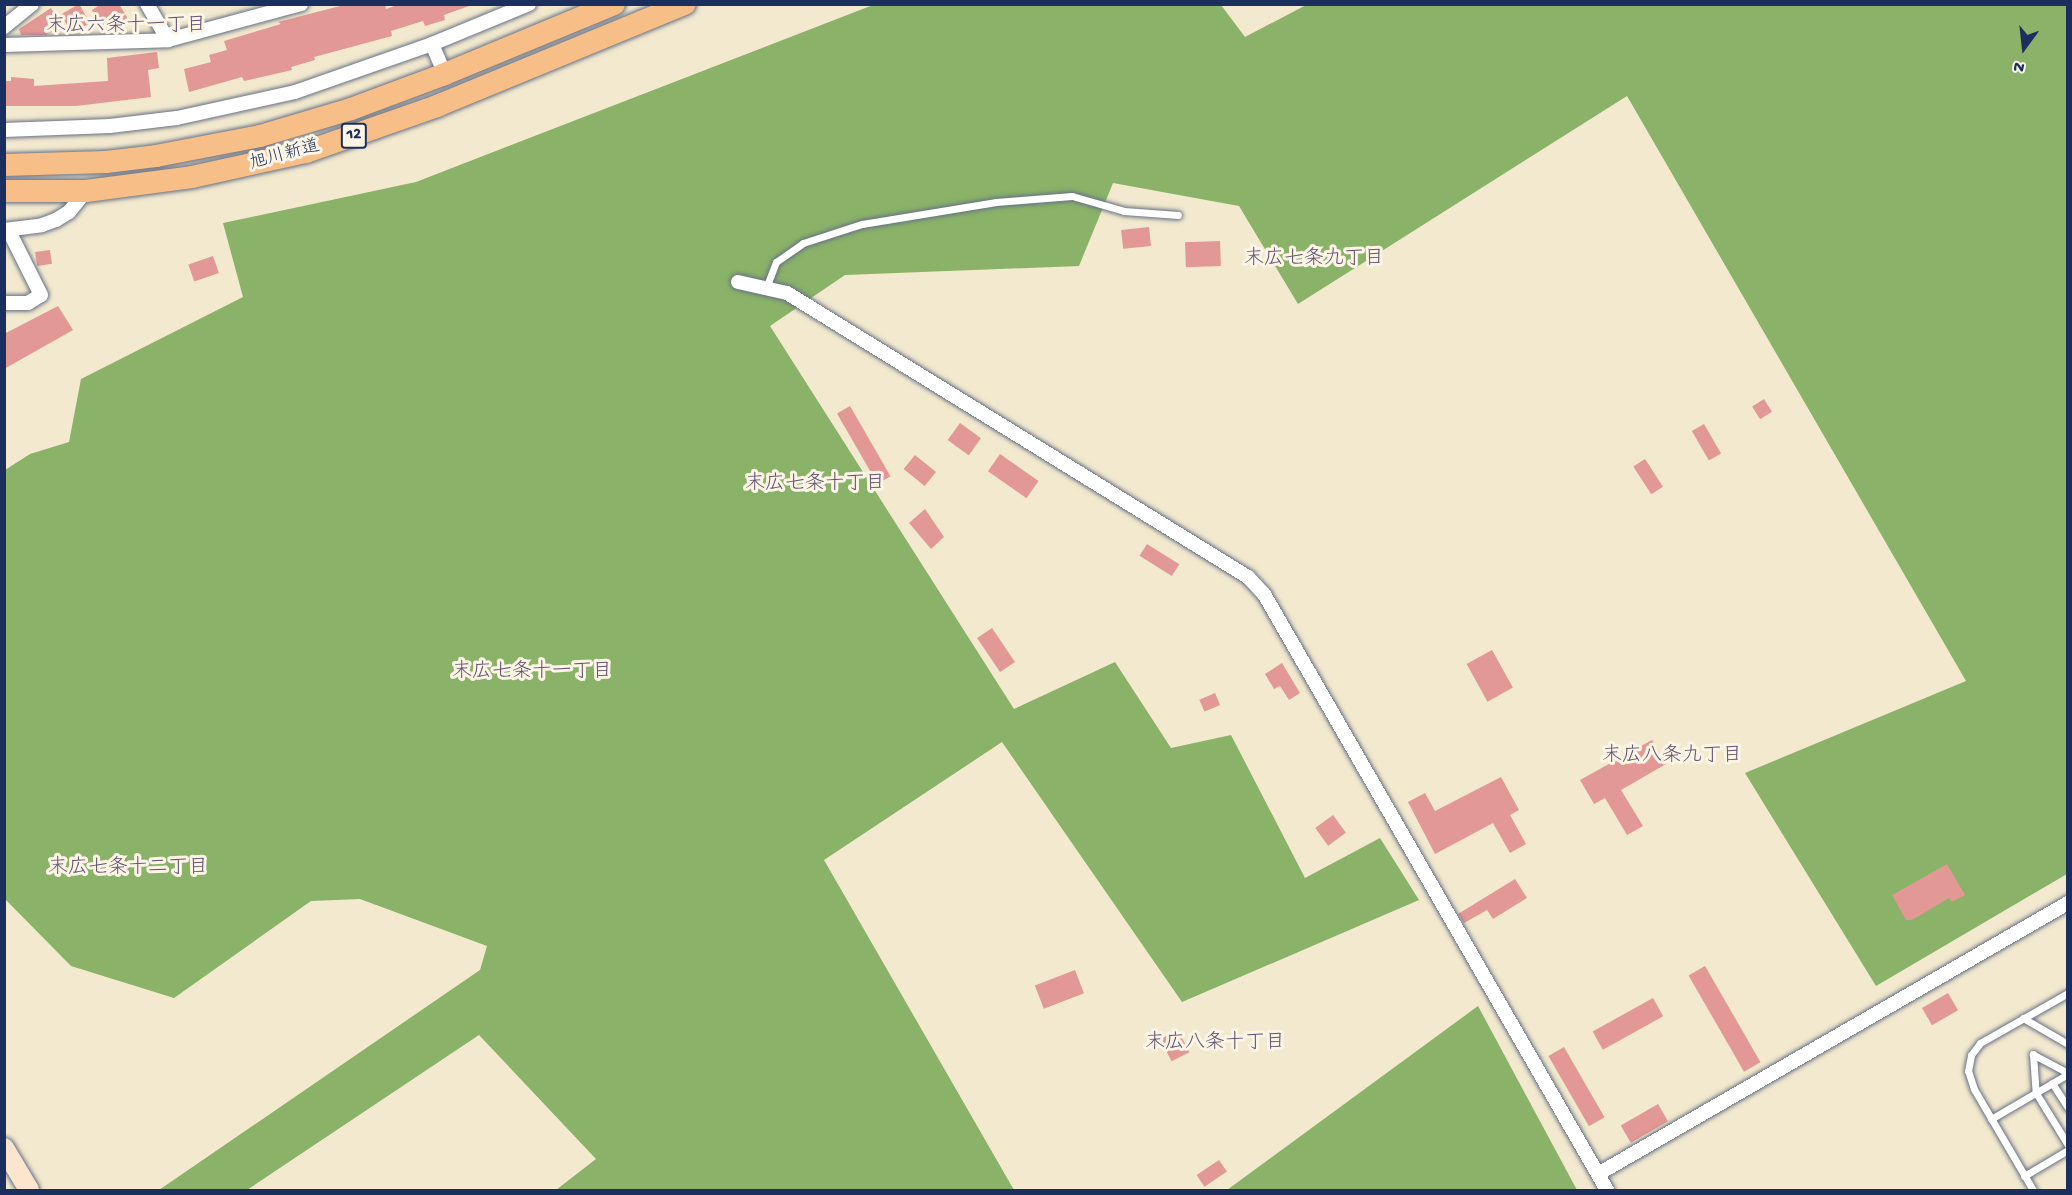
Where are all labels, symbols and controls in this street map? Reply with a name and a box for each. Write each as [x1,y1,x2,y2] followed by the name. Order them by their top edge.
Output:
[46,14,206,38] district label: 末広六条十一丁目
[1994,18,2054,78] north arrow
[2012,55,2027,76] text: N
[340,123,368,149] road number: 12
[247,136,323,176] street label: 旭川新道
[1244,247,1384,271] district label: 末広七条九丁目
[745,472,885,496] district label: 末広七条十丁目
[452,660,612,684] district label: 末広七条十一丁目
[1602,744,1742,768] district label: 末広八条九丁目
[48,856,208,880] district label: 末広七条十二丁目
[1145,1031,1285,1055] district label: 末広八条十丁目

